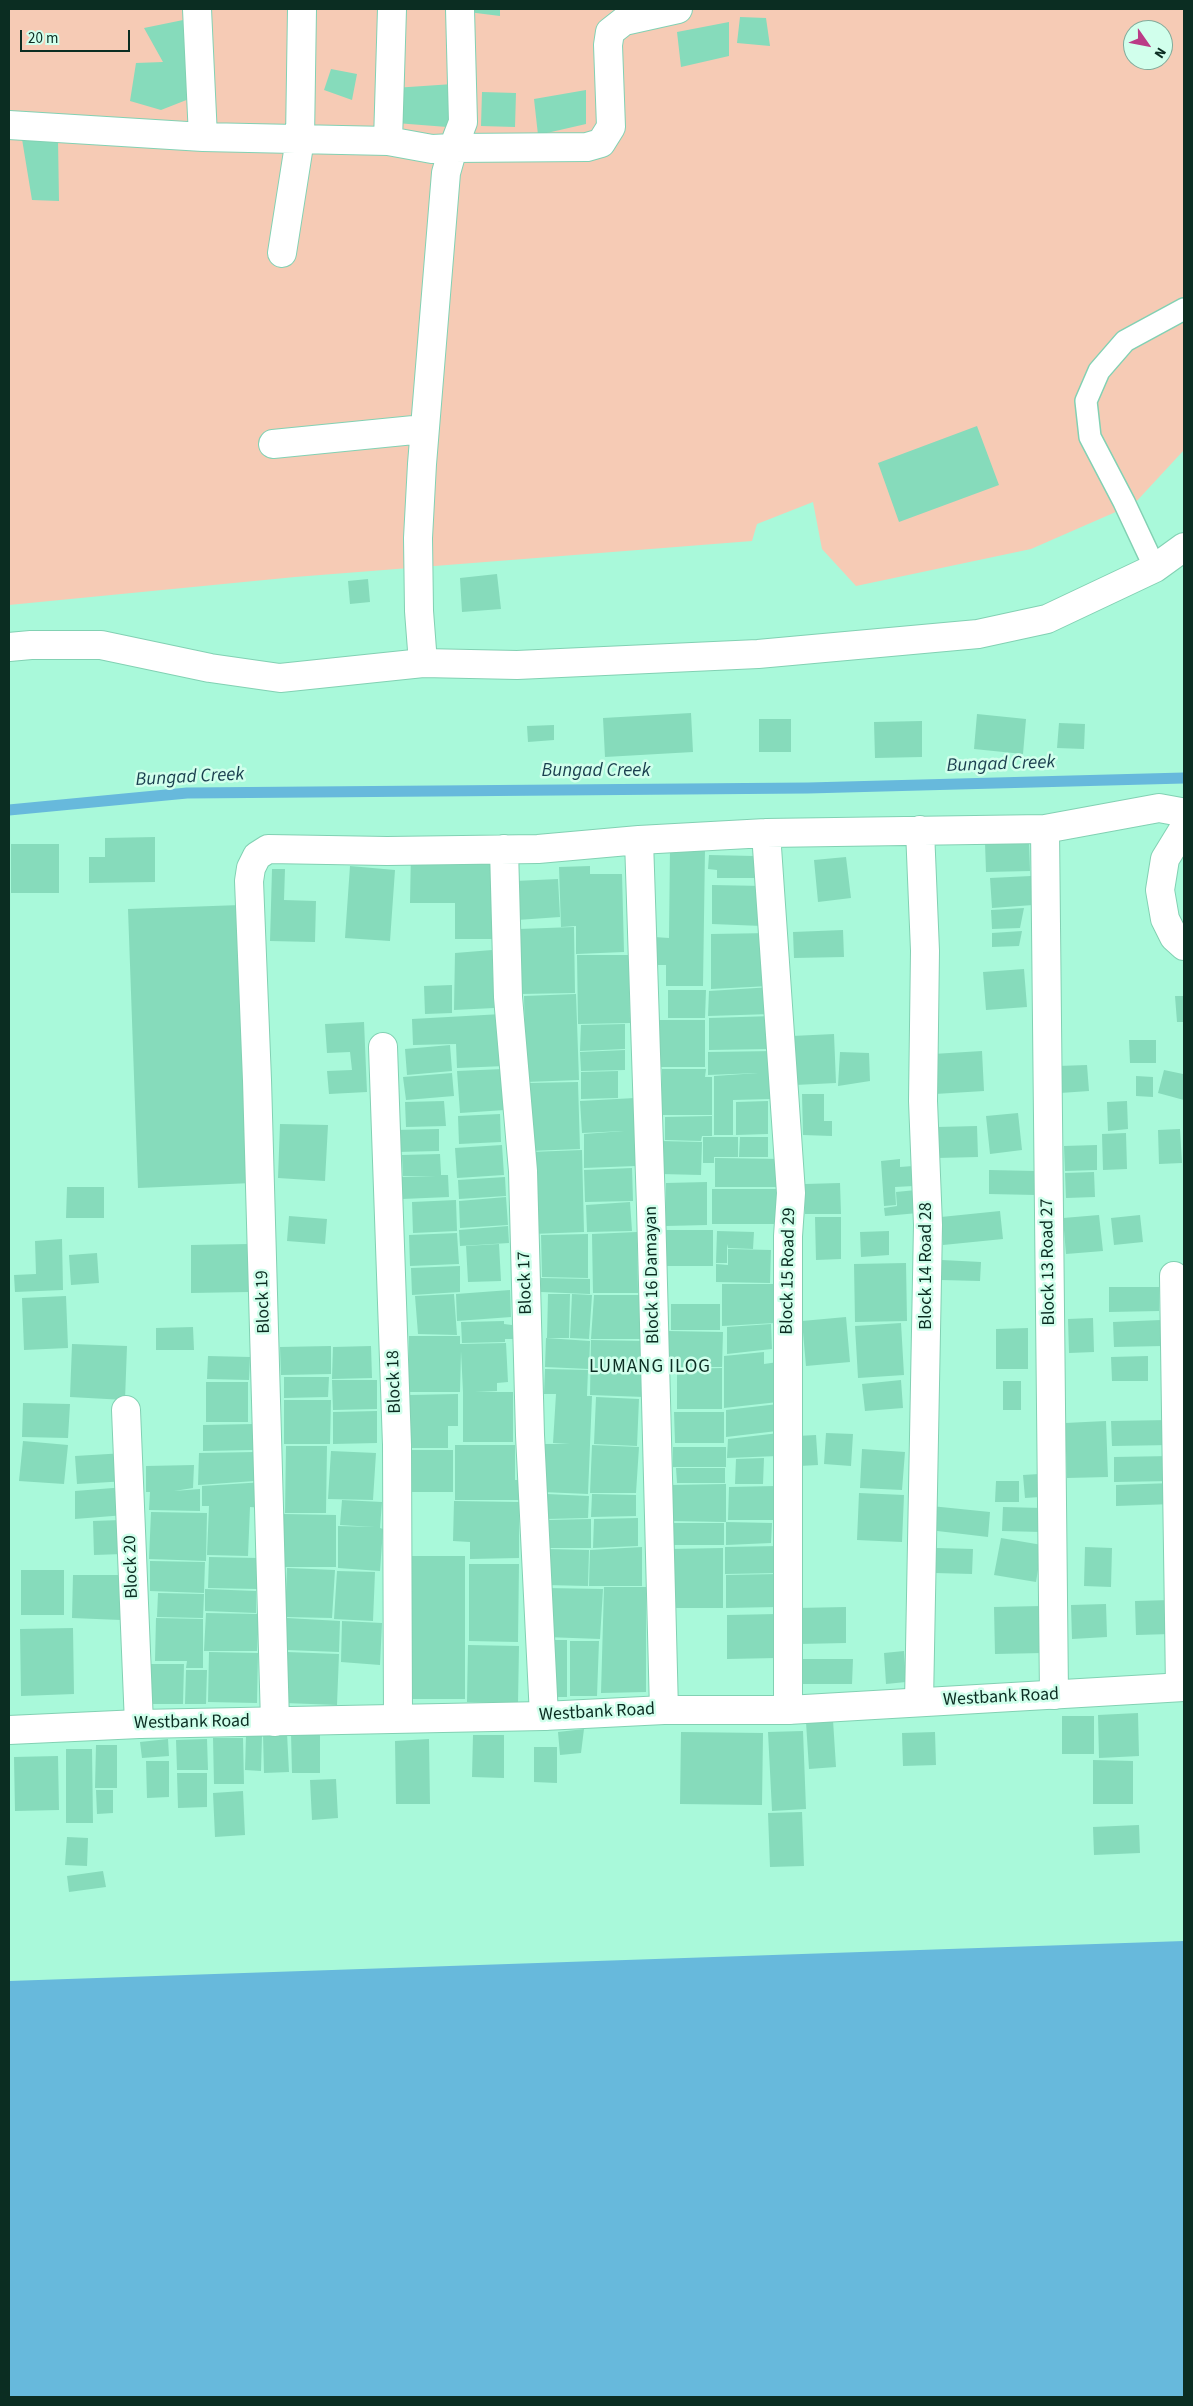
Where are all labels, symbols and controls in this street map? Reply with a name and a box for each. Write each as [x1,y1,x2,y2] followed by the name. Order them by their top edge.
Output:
[22,20,132,52] scale bar
[1123,20,1173,70] north arrow
[28,28,58,49] text: 20 m
[1149,43,1171,62] text: N
[946,752,1056,778] water label: Bungad Creek
[542,761,650,783] water label: Bungad Creek
[135,764,245,792] water label: Bungad Creek
[1037,1198,1061,1326] street label: Block 13 Road 27
[916,1202,938,1330] street label: Block 14 Road 28
[641,1206,665,1344] street label: Block 16 Damayan
[777,1207,801,1335] street label: Block 15 Road 29
[514,1251,538,1315] street label: Block 17
[252,1270,276,1334] street label: Block 19
[383,1350,407,1414] street label: Block 18
[588,1357,712,1379] district label: LUMANG ILOG
[120,1535,144,1599] street label: Block 20
[942,1684,1060,1712] street label: Westbank Road
[538,1699,656,1727] street label: Westbank Road
[134,1711,250,1735] street label: Westbank Road

